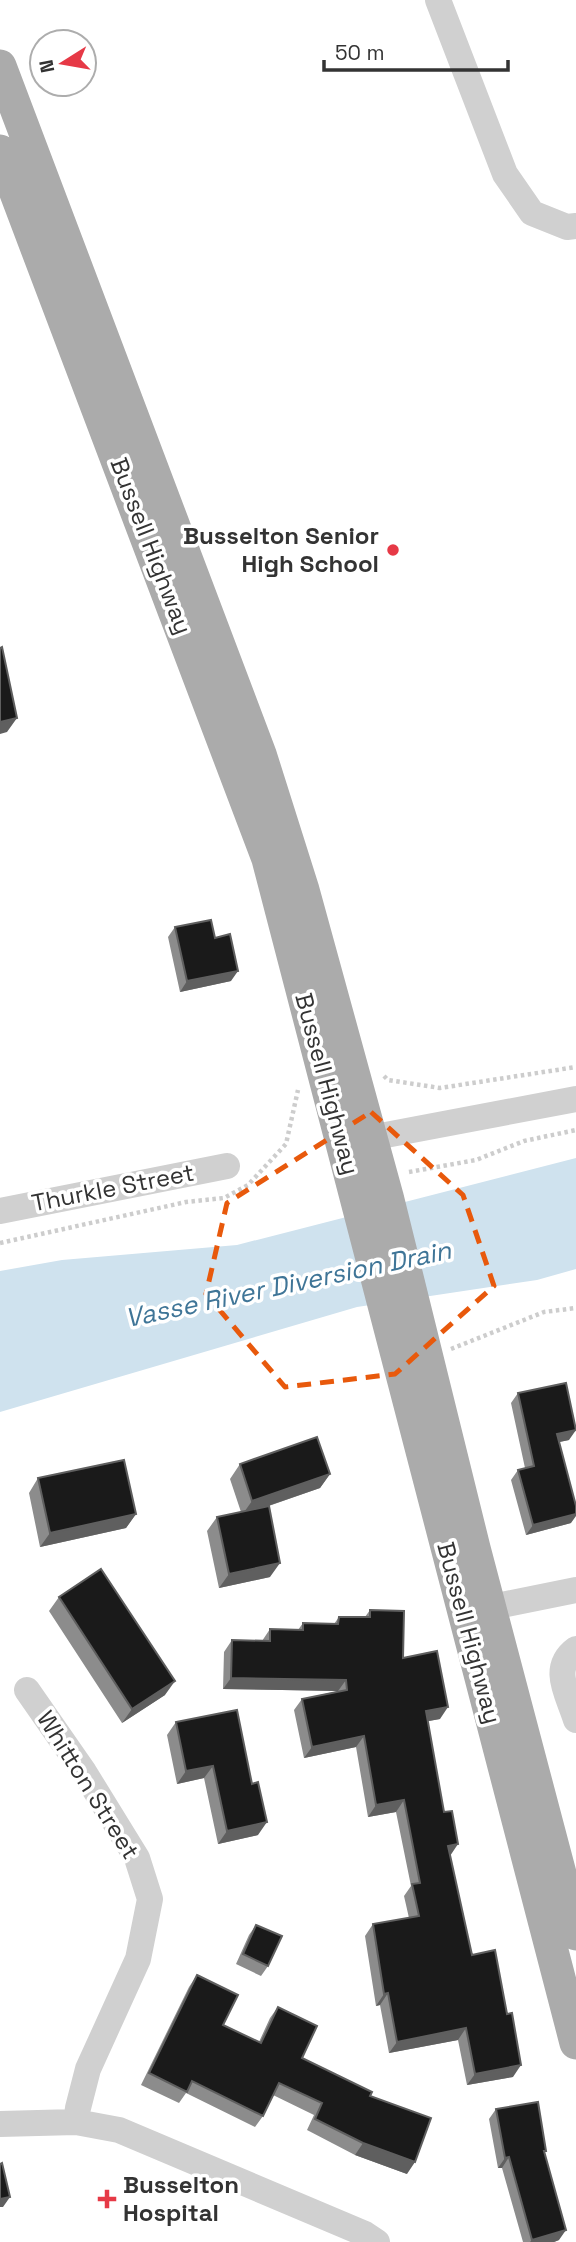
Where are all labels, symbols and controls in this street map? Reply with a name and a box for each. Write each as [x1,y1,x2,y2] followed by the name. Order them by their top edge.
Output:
[28,28,98,98] north arrow
[324,28,508,72] scale bar
[335,39,385,66] text: 50 m
[33,58,60,75] text: N
[104,453,199,639] street label: Bussell Highway
[183,520,379,579] place label: Busselton Senior High School
[385,542,401,558] marker: Busselton Senior High School
[288,990,367,1178] street label: Bussell Highway
[29,1157,197,1218] street label: Thurkle Street
[122,1233,455,1335] water label: Vasse River Diversion Drain
[430,1539,509,1727] street label: Bussell Highway
[30,1705,146,1865] street label: Whitton Street
[123,2169,239,2228] place label: Busselton Hospital
[97,2189,117,2209] marker: Busselton Hospital

